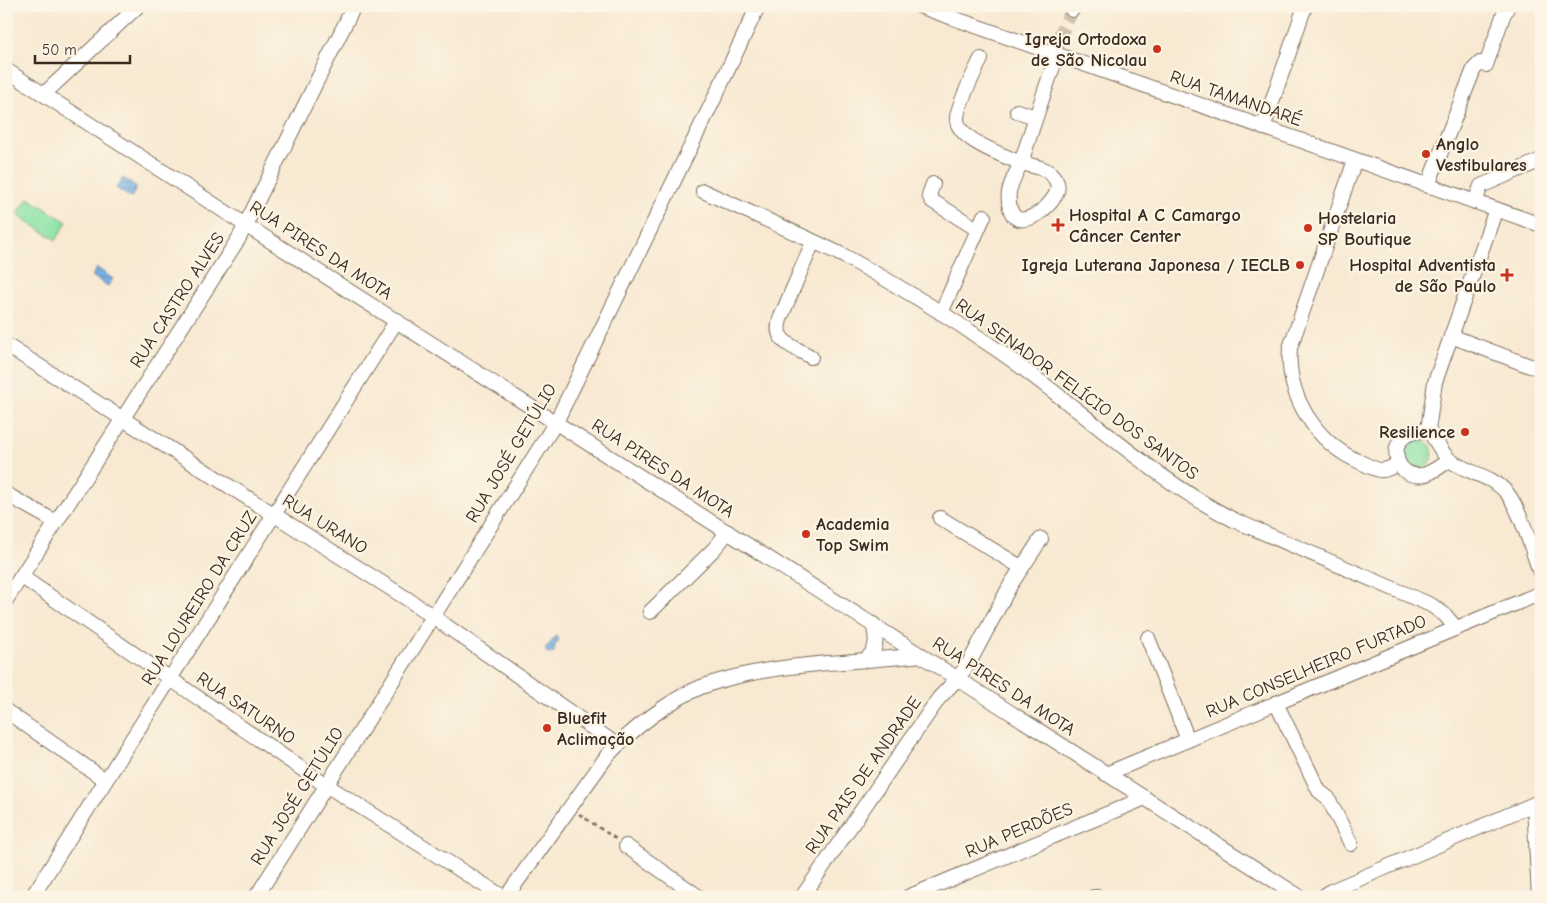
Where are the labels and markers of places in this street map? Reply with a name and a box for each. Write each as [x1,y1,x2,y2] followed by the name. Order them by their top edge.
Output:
[1025,29,1147,71] place label: Igreja Ortodoxa de São Nicolau
[1151,43,1163,55] marker: Igreja Ortodoxa de São Nicolau
[1436,134,1527,176] place label: Anglo Vestibulares
[1420,148,1432,160] marker: Anglo Vestibulares
[1069,205,1241,247] place label: Hospital A C Camargo Câncer Center
[1318,208,1412,250] place label: Hostelaria SP Boutique
[1051,218,1065,232] marker: Hospital A C Camargo Câncer Center
[1302,222,1314,234] marker: Hostelaria SP Boutique
[1022,255,1290,276] place label: Igreja Luterana Japonesa / IECLB
[1349,255,1496,297] place label: Hospital Adventista de São Paulo
[1294,259,1306,271] marker: Igreja Luterana Japonesa / IECLB
[1500,268,1514,282] marker: Hospital Adventista de São Paulo
[1379,422,1455,443] place label: Resilience
[1459,426,1471,438] marker: Resilience
[816,514,890,556] place label: Academia Top Swim
[800,528,812,540] marker: Academia Top Swim
[557,708,634,750] place label: Bluefit Aclimação
[541,722,553,734] marker: Bluefit Aclimação

